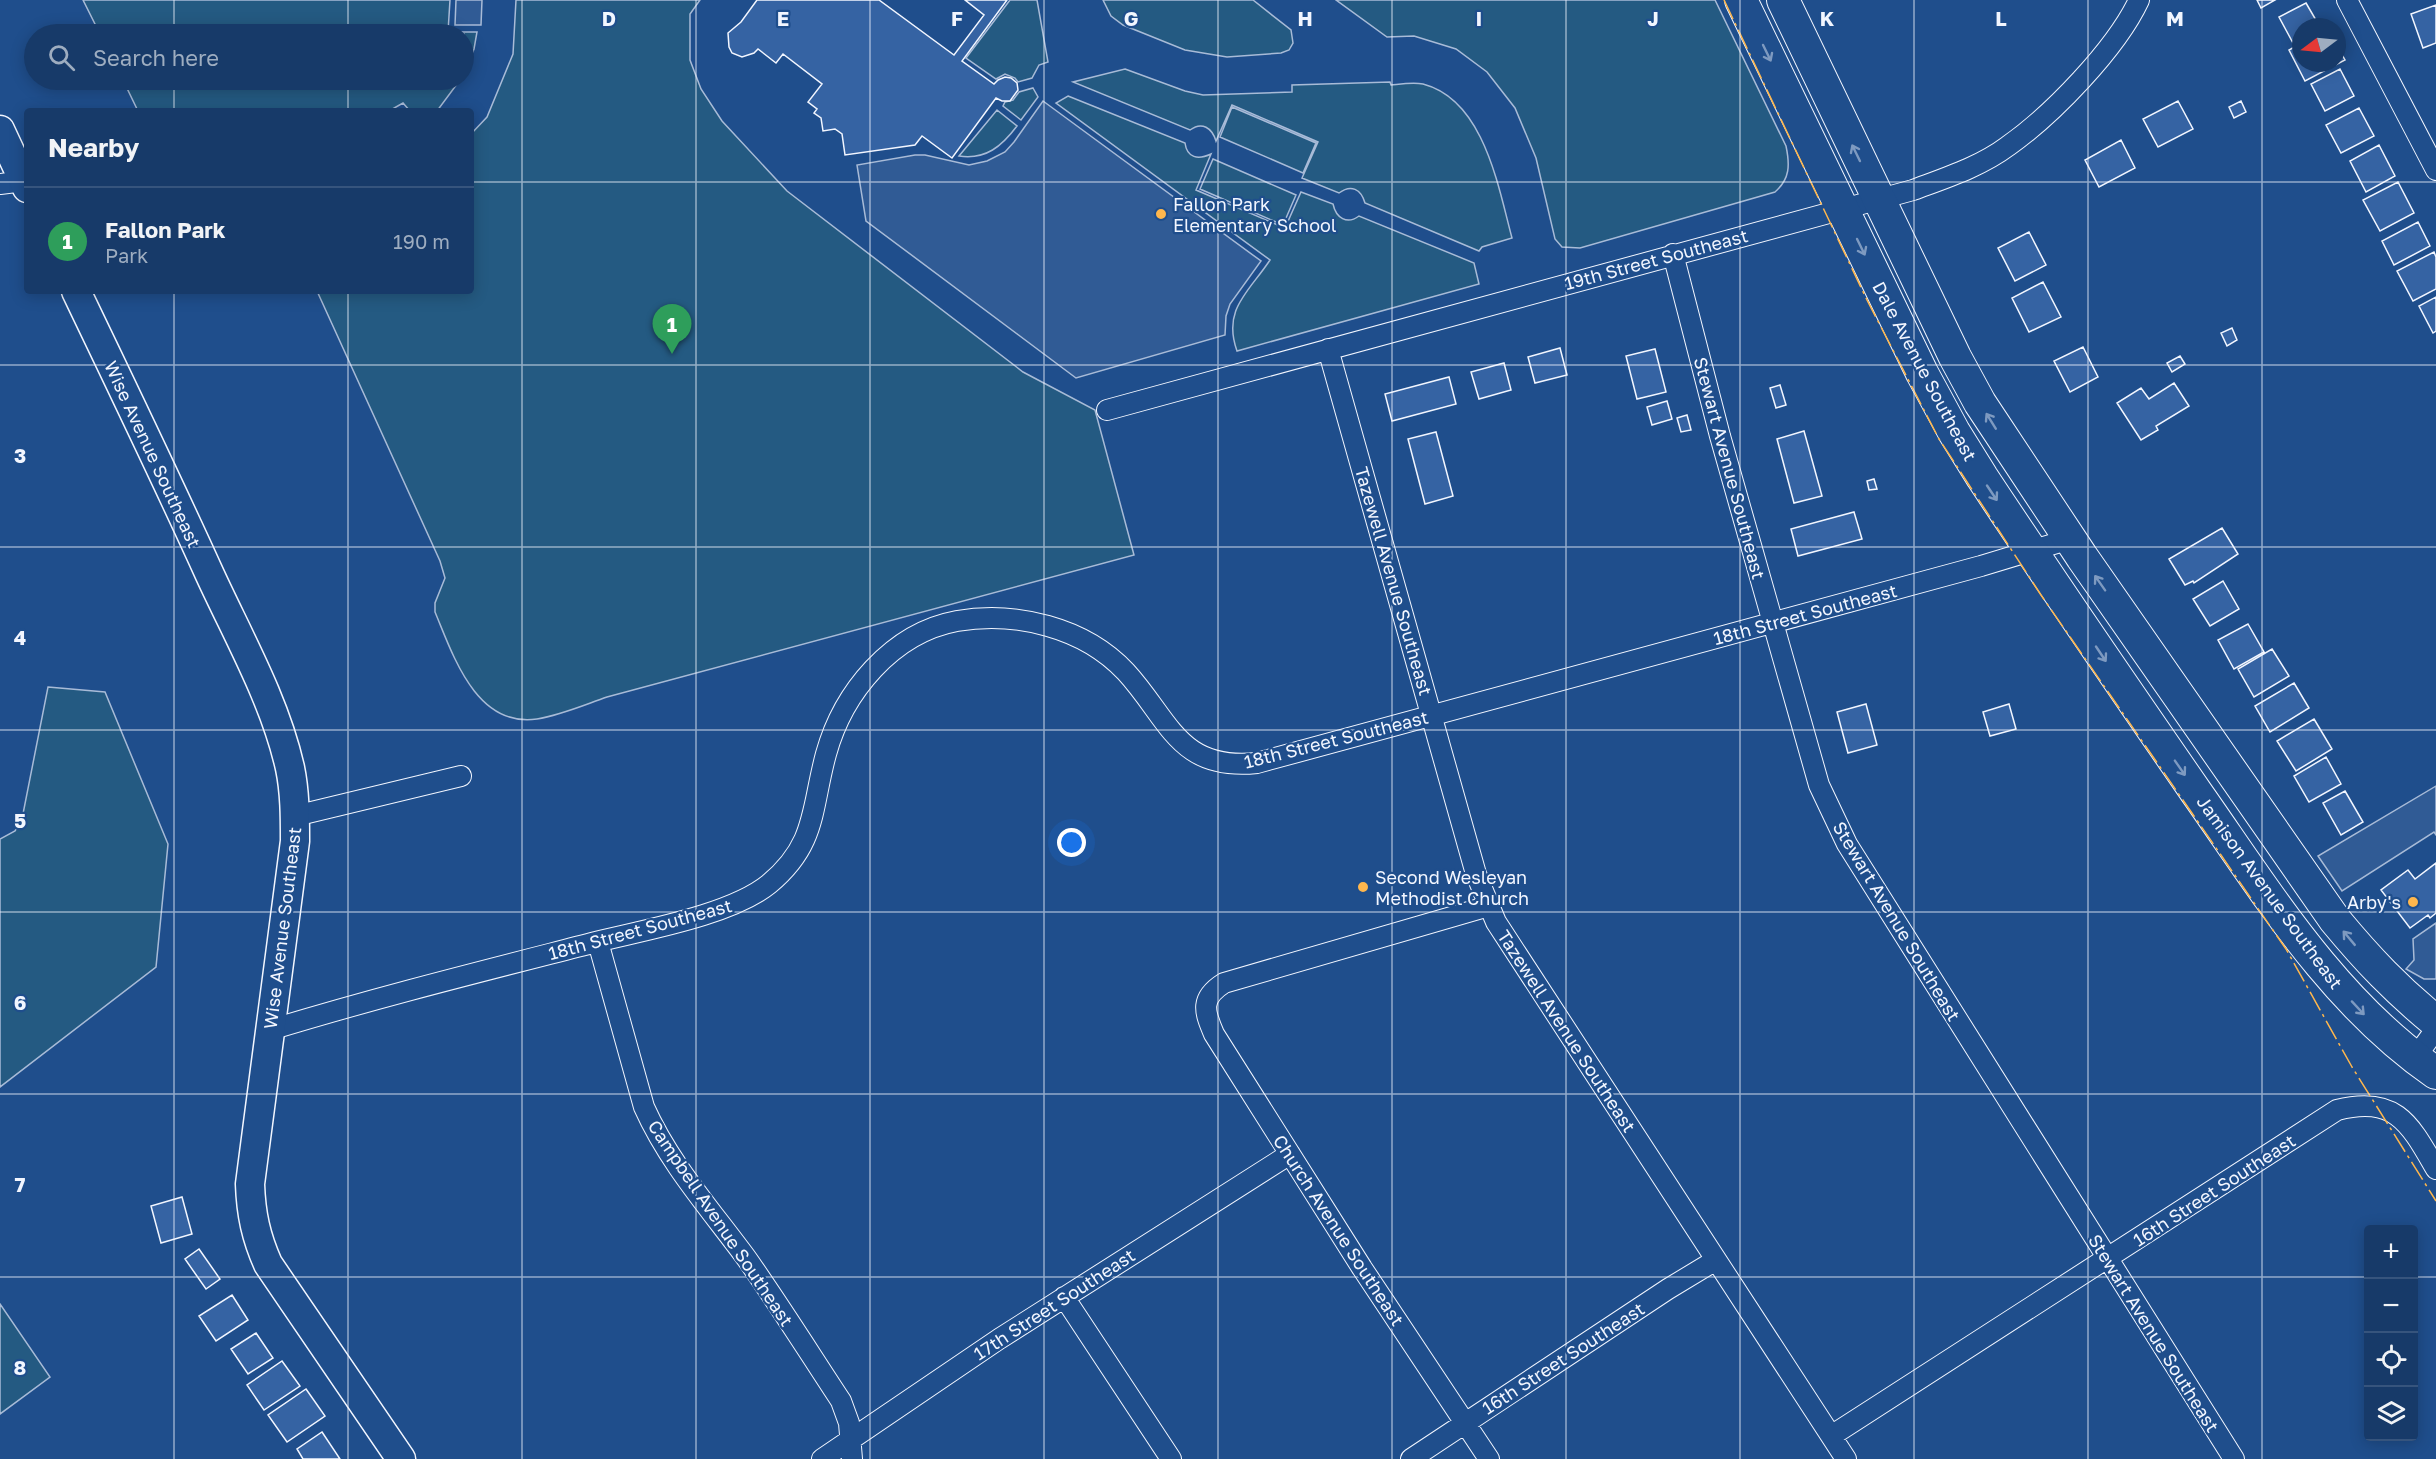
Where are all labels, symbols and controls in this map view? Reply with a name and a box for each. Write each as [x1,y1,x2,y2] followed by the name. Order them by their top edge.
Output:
[602,6,616,30] text: D
[777,6,789,30] text: E
[951,6,963,30] text: F
[1124,6,1138,30] text: G
[1297,6,1313,30] text: H
[1476,6,1482,30] text: I
[1647,6,1659,30] text: J
[1820,6,1835,30] text: K
[1995,6,2007,30] text: L
[2166,6,2184,30] text: M
[2292,18,2346,72] north arrow
[24,24,474,90] search box
[45,41,78,74] icon: search
[1761,43,1773,61] one-way arrow
[93,44,219,71] text: Search here
[48,132,139,163] text: Nearby
[1850,145,1862,163] one-way arrow
[1173,193,1337,236] place label: Fallon Park Elementary School
[1154,207,1168,221] marker: Fallon Park Elementary School
[105,216,226,243] text: Fallon Park
[1562,224,1750,294] street label: 19th Street Southeast
[62,229,73,253] text: 1
[393,229,450,253] text: 190 m
[1856,237,1867,255] one-way arrow
[105,243,148,267] text: Park
[1868,277,1982,465] street label: Dale Avenue Southeast
[652,304,692,354] pin: 1
[1690,355,1770,581] street label: Stewart Avenue Southeast
[100,357,206,551] street label: Wise Avenue Southeast
[1985,413,1997,430] one-way arrow
[14,443,26,467] text: 3
[1351,464,1437,698] street label: Tazewell Avenue Southeast
[1986,484,1998,501] one-way arrow
[2094,575,2106,592] one-way arrow
[1711,579,1899,649] street label: 18th Street Southeast
[14,625,26,649] text: 4
[2095,646,2107,662] one-way arrow
[1242,705,1430,773] street label: 18th Street Southeast
[2174,759,2186,775] one-way arrow
[2192,791,2348,993] street label: Jamison Avenue Southeast
[14,808,26,832] text: 5
[1829,817,1965,1025] street label: Stewart Avenue Southeast
[259,826,305,1030] street label: Wise Avenue Southeast
[1057,828,1086,857] your location
[1375,866,1529,909] place label: Second Wesleyan Methodist Church
[1356,880,1370,894] marker: Second Wesleyan Methodist Church
[2347,891,2401,913] place label: Arby's
[546,894,734,964] street label: 18th Street Southeast
[2406,895,2420,909] marker: Arby's
[1493,926,1641,1136] street label: Tazewell Avenue Southeast
[2343,930,2356,946] one-way arrow
[14,990,26,1014] text: 6
[2351,1001,2366,1016] one-way arrow
[644,1116,798,1330] street label: Campbell Avenue Southeast
[2129,1129,2299,1251] street label: 16th Street Southeast
[1269,1130,1409,1330] street label: Church Avenue Southeast
[15,1172,26,1196] text: 7
[2364,1225,2418,1441] map controls
[2364,1225,2418,1279] button: +
[2084,1230,2224,1436] street label: Stewart Avenue Southeast
[969,1244,1139,1364] street label: 17th Street Southeast
[2364,1279,2418,1333] button: −
[1478,1297,1648,1419] street label: 16th Street Southeast
[2364,1333,2418,1387] button: locate
[14,1355,26,1379] text: 8
[2364,1387,2418,1441] button: layers

